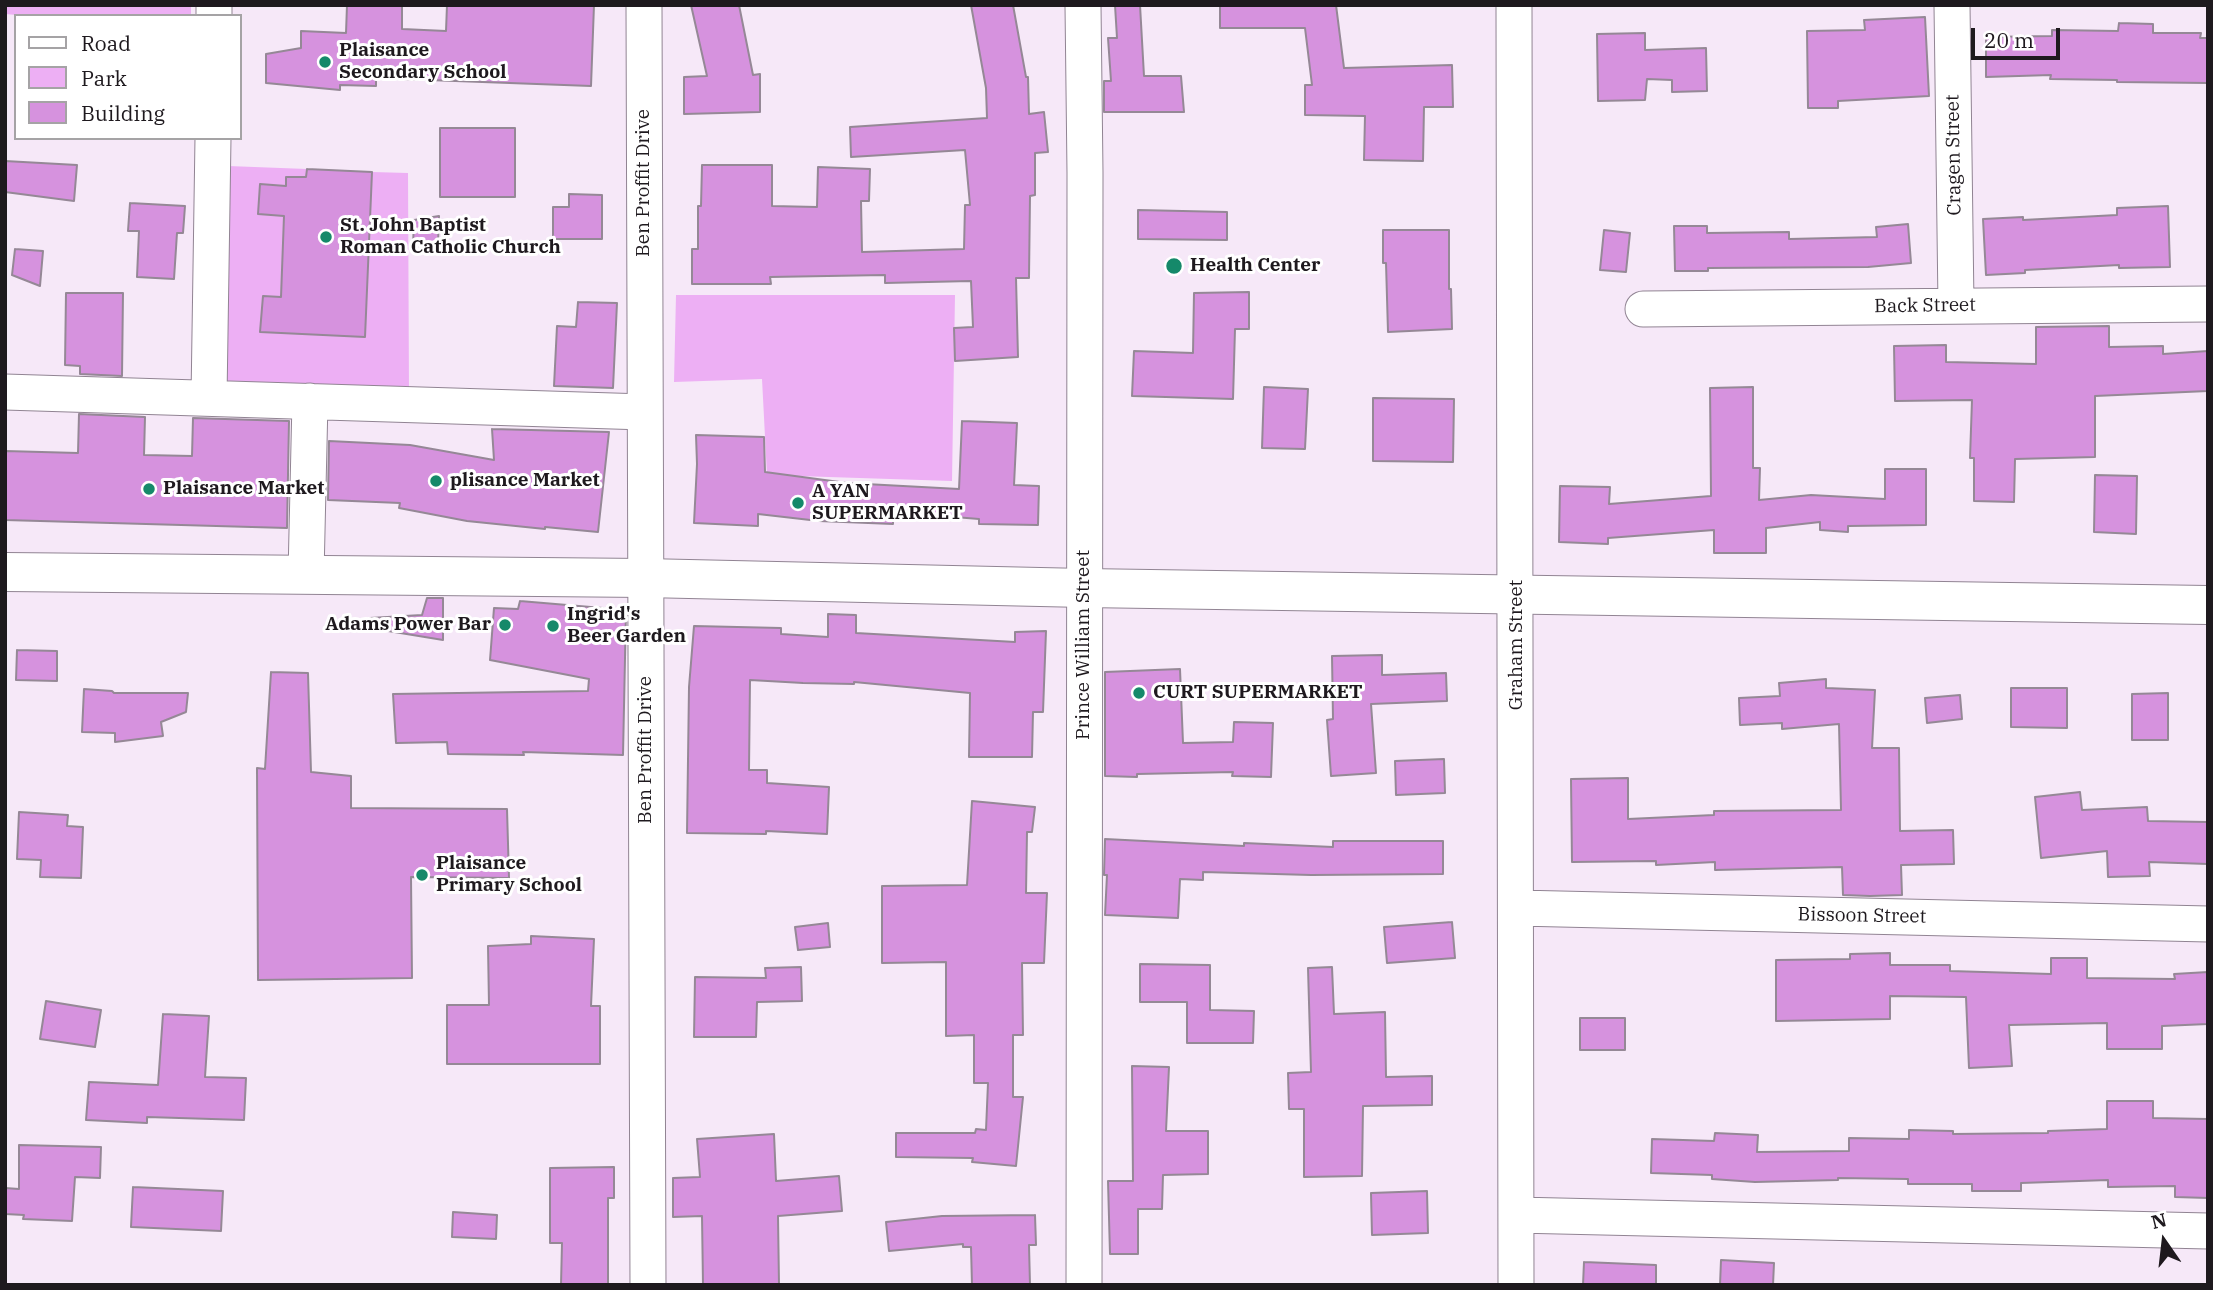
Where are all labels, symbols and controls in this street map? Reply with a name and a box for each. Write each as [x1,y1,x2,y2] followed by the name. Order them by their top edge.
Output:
[14,14,242,140] legend
[1975,14,2064,58] scale bar
[1984,26,2034,54] text: 20 m
[81,29,131,57] text: Road
[339,40,506,84] place label: Plaisance Secondary School
[317,54,333,70] marker: Plaisance Secondary School
[81,64,127,92] text: Park
[1942,94,1966,216] street label: Cragen Street
[81,99,165,127] text: Building
[633,109,655,257] street label: Ben Proffit Drive
[340,215,561,259] place label: St. John Baptist Roman Catholic Church
[318,229,334,245] marker: St. John Baptist Roman Catholic Church
[1190,255,1320,277] place label: Health Center
[1164,256,1184,276] marker: Health Center
[1874,294,1976,318] street label: Back Street
[450,470,599,492] place label: plisance Market
[428,473,444,489] marker: plisance Market
[163,478,324,500] place label: Plaisance Market
[141,481,157,497] marker: Plaisance Market
[812,481,963,525] place label: A YAN SUPERMARKET
[790,495,806,511] marker: A YAN SUPERMARKET
[1073,550,1095,740] street label: Prince William Street
[1506,580,1528,710] street label: Graham Street
[567,604,686,648] place label: Ingrid's Beer Garden
[325,614,491,636] place label: Adams Power Bar
[497,617,513,633] marker: Adams Power Bar
[545,618,561,634] marker: Ingrid's Beer Garden
[635,676,657,824] street label: Ben Proffit Drive
[1153,682,1362,704] place label: CURT SUPERMARKET
[1131,685,1147,701] marker: CURT SUPERMARKET
[436,853,582,897] place label: Plaisance Primary School
[414,867,430,883] marker: Plaisance Primary School
[1797,903,1927,929] street label: Bissoon Street
[2129,1206,2199,1276] north arrow
[2149,1207,2169,1234] text: N

